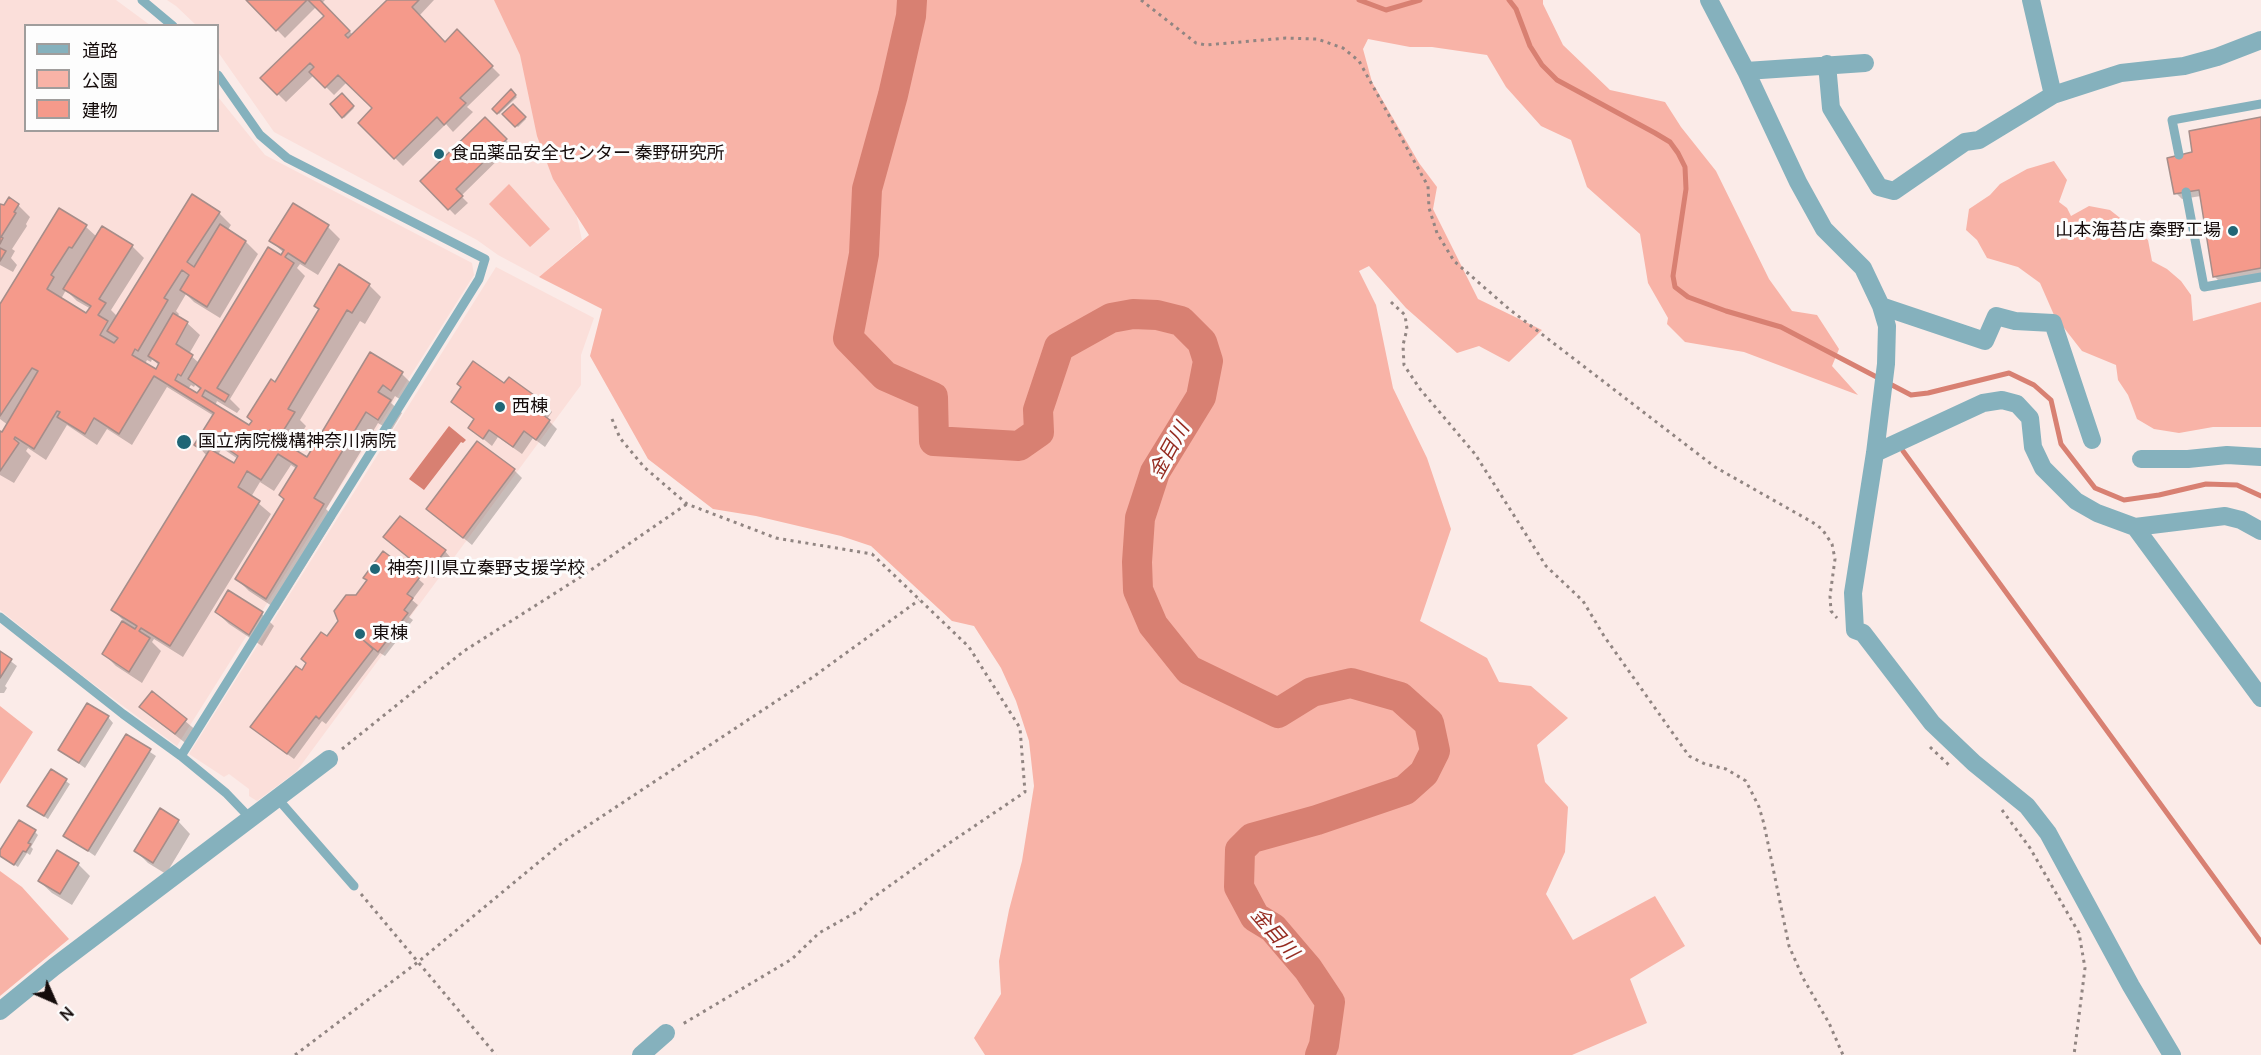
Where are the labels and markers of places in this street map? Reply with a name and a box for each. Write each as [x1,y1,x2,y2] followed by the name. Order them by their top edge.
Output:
[451,143,725,165] place label: 食品薬品安全センター 秦野研究所
[432,147,446,161] marker: 食品薬品安全センター 秦野研究所
[2055,220,2221,242] place label: 山本海苔店 秦野工場
[2226,224,2240,238] marker: 山本海苔店 秦野工場
[512,396,548,418] place label: 西棟
[493,400,507,414] marker: 西棟
[198,431,396,453] place label: 国立病院機構神奈川病院
[175,433,193,451] marker: 国立病院機構神奈川病院
[387,558,585,580] place label: 神奈川県立秦野支援学校
[368,562,382,576] marker: 神奈川県立秦野支援学校
[372,623,408,645] place label: 東棟
[353,627,367,641] marker: 東棟

